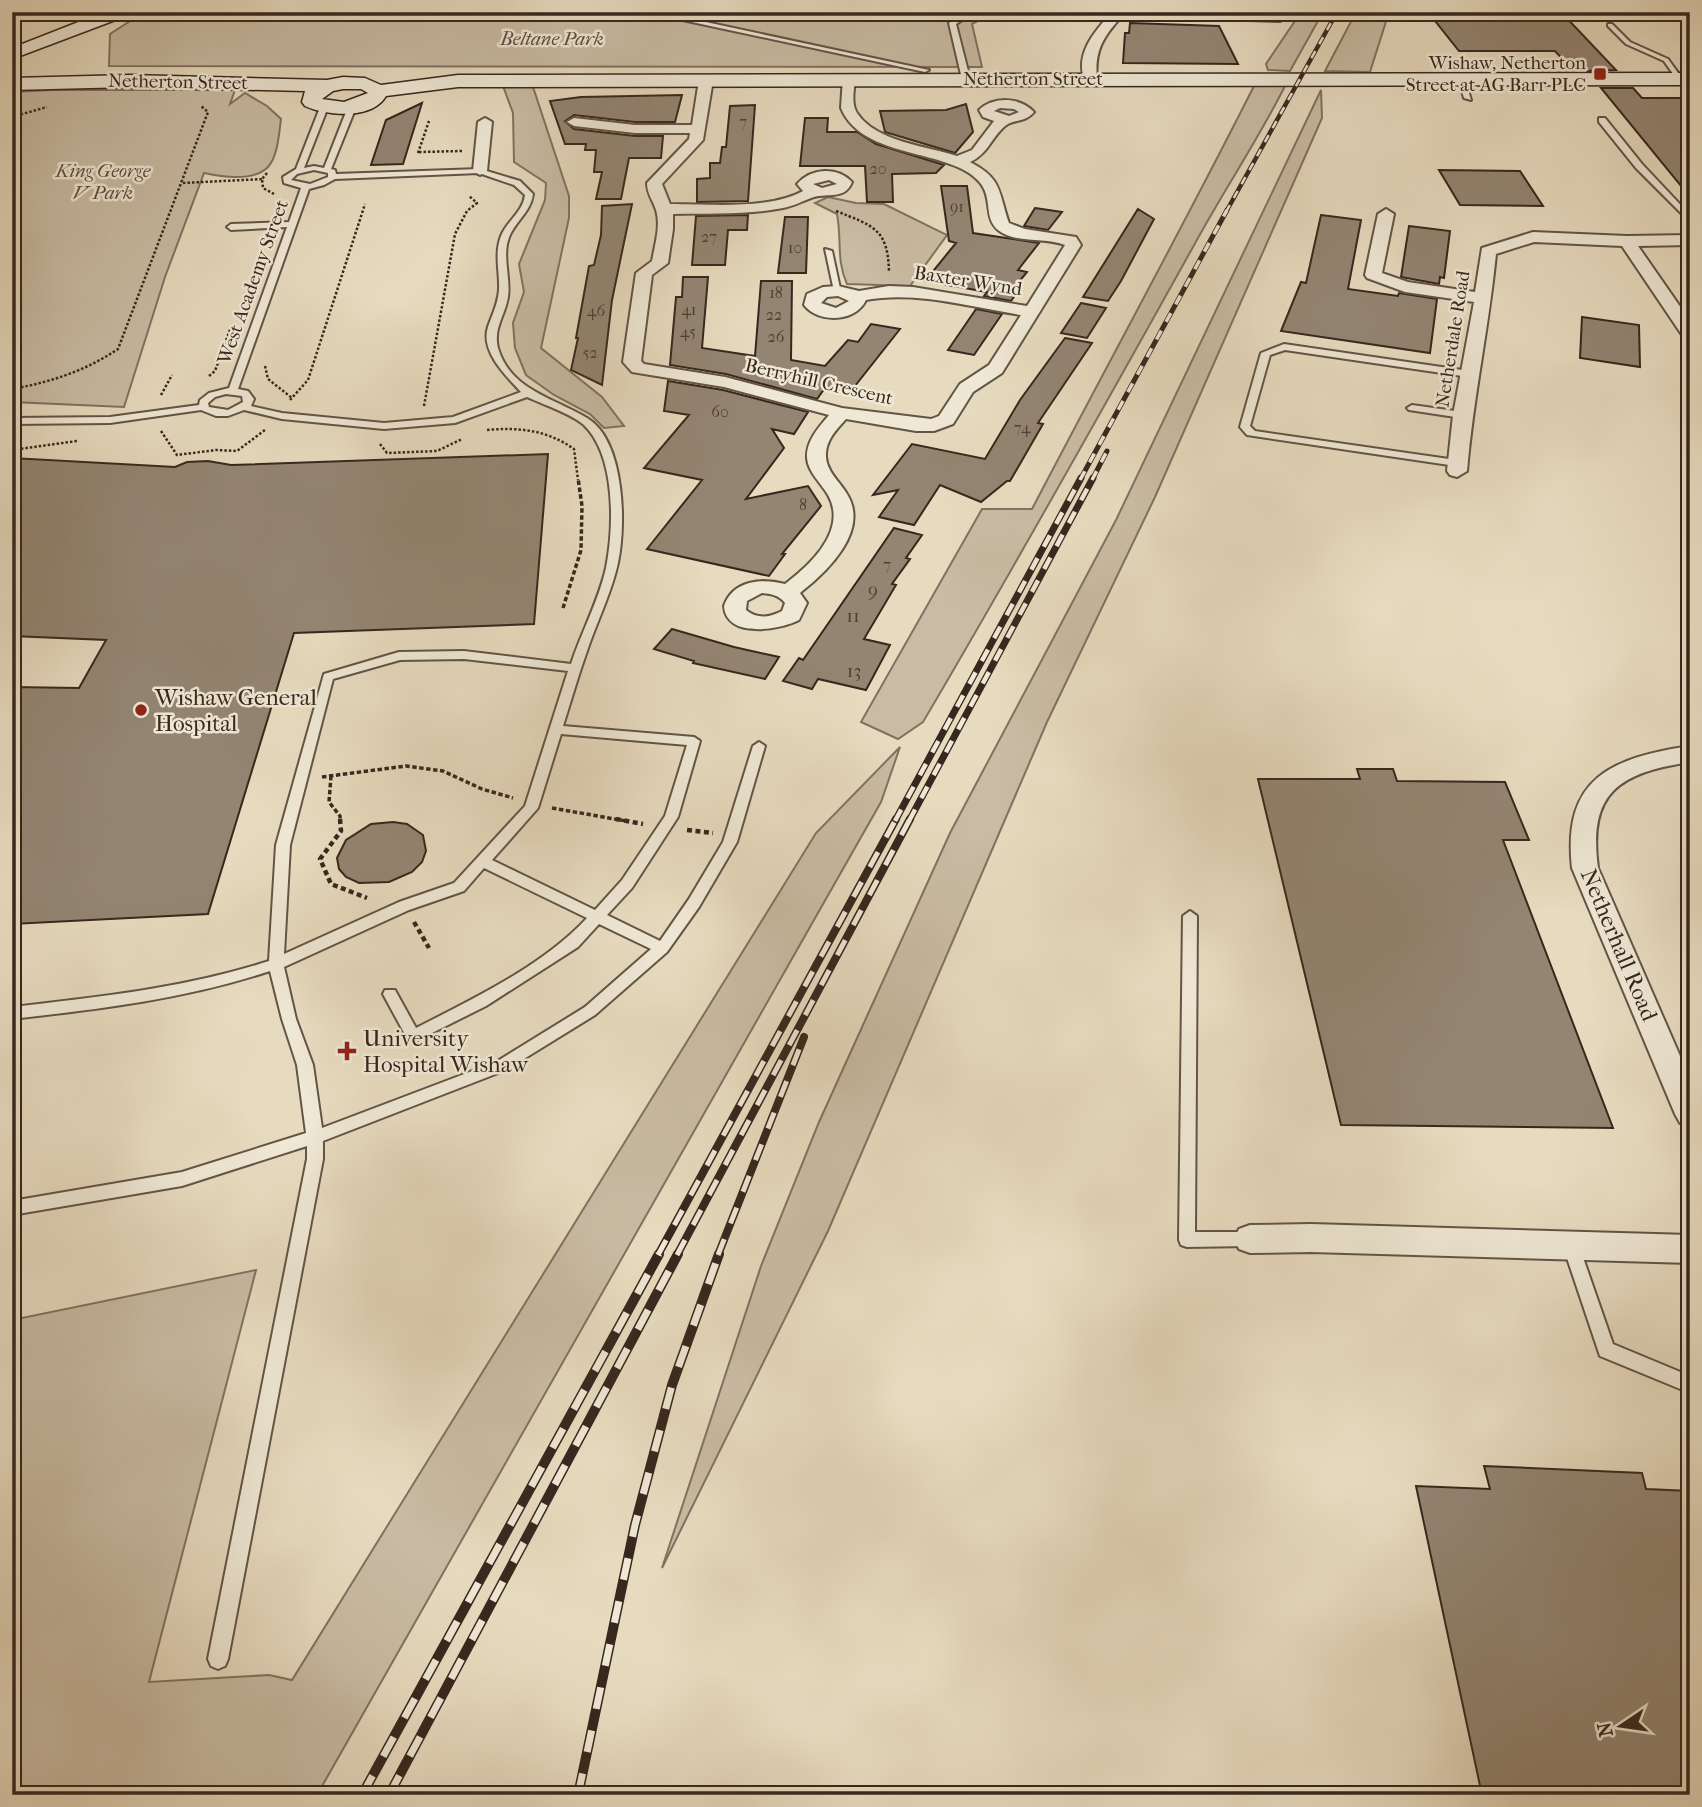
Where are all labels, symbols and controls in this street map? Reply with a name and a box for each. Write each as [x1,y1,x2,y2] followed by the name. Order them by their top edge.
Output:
[499,28,604,50] park label: Beltane Park
[1406,52,1586,96] place label: Wishaw, Netherton Street at AG Barr PLC
[1592,66,1608,82] marker: Wishaw, Netherton Street at AG Barr PLC
[963,68,1103,90] street label: Netherton Street
[108,70,248,94] street label: Netherton Street
[739,112,747,131] house number: 7
[869,159,887,178] house number: 20
[54,160,152,204] park label: King George V Park
[213,197,293,368] street label: West Academy Street
[950,197,964,216] house number: 91
[701,227,717,246] house number: 27
[788,238,802,257] house number: 10
[912,262,1024,300] street label: Baxter Wynd
[1431,268,1475,409] street label: Netherdale Road
[769,283,783,302] house number: 18
[681,300,697,319] house number: 41
[587,301,605,320] house number: 46
[766,305,782,324] house number: 22
[680,322,696,341] house number: 45
[768,327,785,346] house number: 26
[582,343,598,362] house number: 52
[743,354,895,410] street label: Berryhill Crescent
[711,402,729,421] house number: 60
[1014,418,1031,437] house number: 74
[799,495,807,514] house number: 8
[883,555,891,574] house number: 7
[868,579,878,601] house number: 9
[846,605,860,627] house number: 11
[847,660,861,682] house number: 13
[154,684,317,737] place label: Wishaw General Hospital
[133,702,149,718] marker: Wishaw General Hospital
[1575,865,1663,1026] street label: Netherhall Road
[363,1025,529,1078] place label: University Hospital Wishaw
[337,1041,357,1061] marker: University Hospital Wishaw
[1586,1692,1656,1762] north arrow
[1593,1720,1618,1739] text: N

